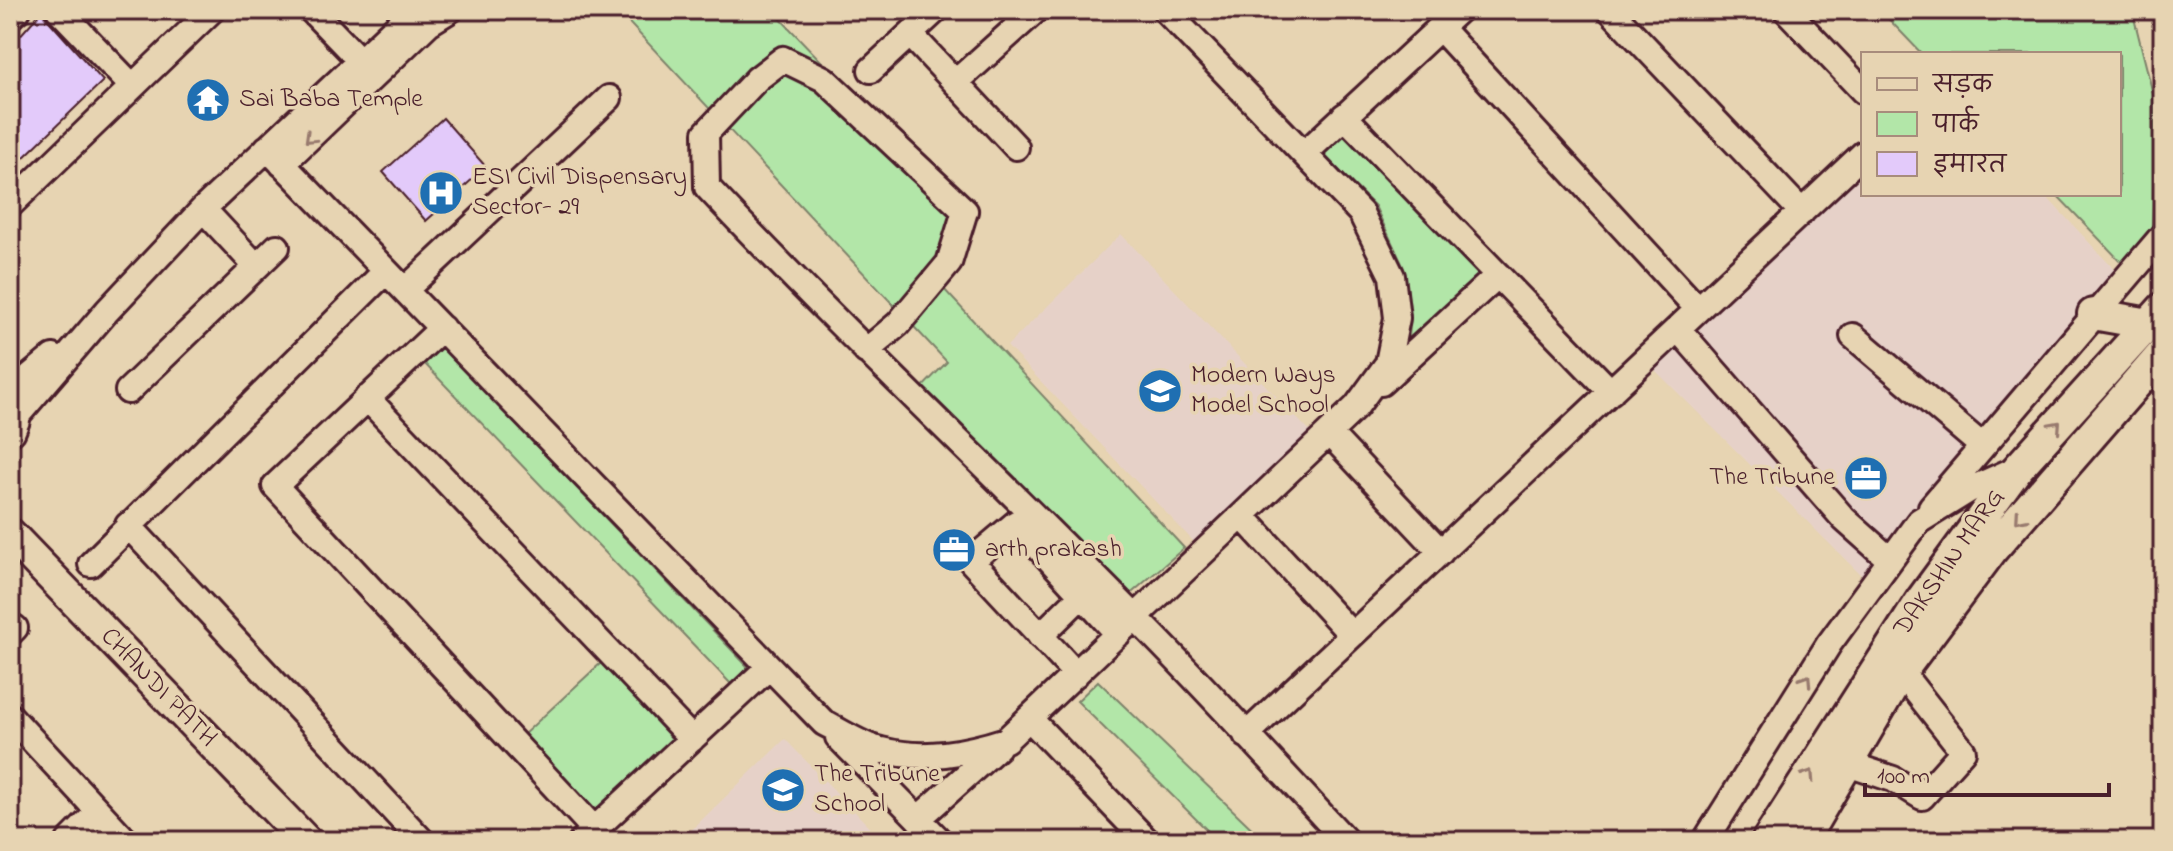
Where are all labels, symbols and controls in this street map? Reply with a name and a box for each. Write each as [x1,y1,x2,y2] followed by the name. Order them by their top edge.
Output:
[1861,52,2121,196] legend
[1931,69,1994,104] text: सड़क
[184,76,232,124] temple icon: Sai Baba Temple
[239,81,423,119] place label: Sai Baba Temple
[1931,105,1980,144] text: पार्क
[305,128,319,143] one-way arrow
[1933,149,2008,184] text: इमारत
[472,159,687,227] place label: ESI Civil Dispensary Sector- 29
[417,169,465,217] hospital icon: ESI Civil Dispensary Sector- 29
[1191,357,1336,425] place label: Modern Ways Model School
[1136,367,1184,415] school or university icon: Modern Ways Model School
[2046,421,2060,436] one-way arrow
[1842,454,1890,502] office icon: The Tribune
[1709,459,1835,497] place label: The Tribune
[1884,481,2015,645] street label: DAKSHIN MARG
[2016,508,2030,523] one-way arrow
[930,526,978,574] office icon: arth prakash
[985,531,1122,569] place label: arth prakash
[91,619,225,757] street label: CHANDI PATH
[1797,674,1812,689] one-way arrow
[1865,747,2109,797] scale bar
[814,756,940,824] place label: The Tribune School
[1877,760,1930,795] text: 100 m
[759,766,807,814] school or university icon: The Tribune School
[1800,769,1815,784] one-way arrow

